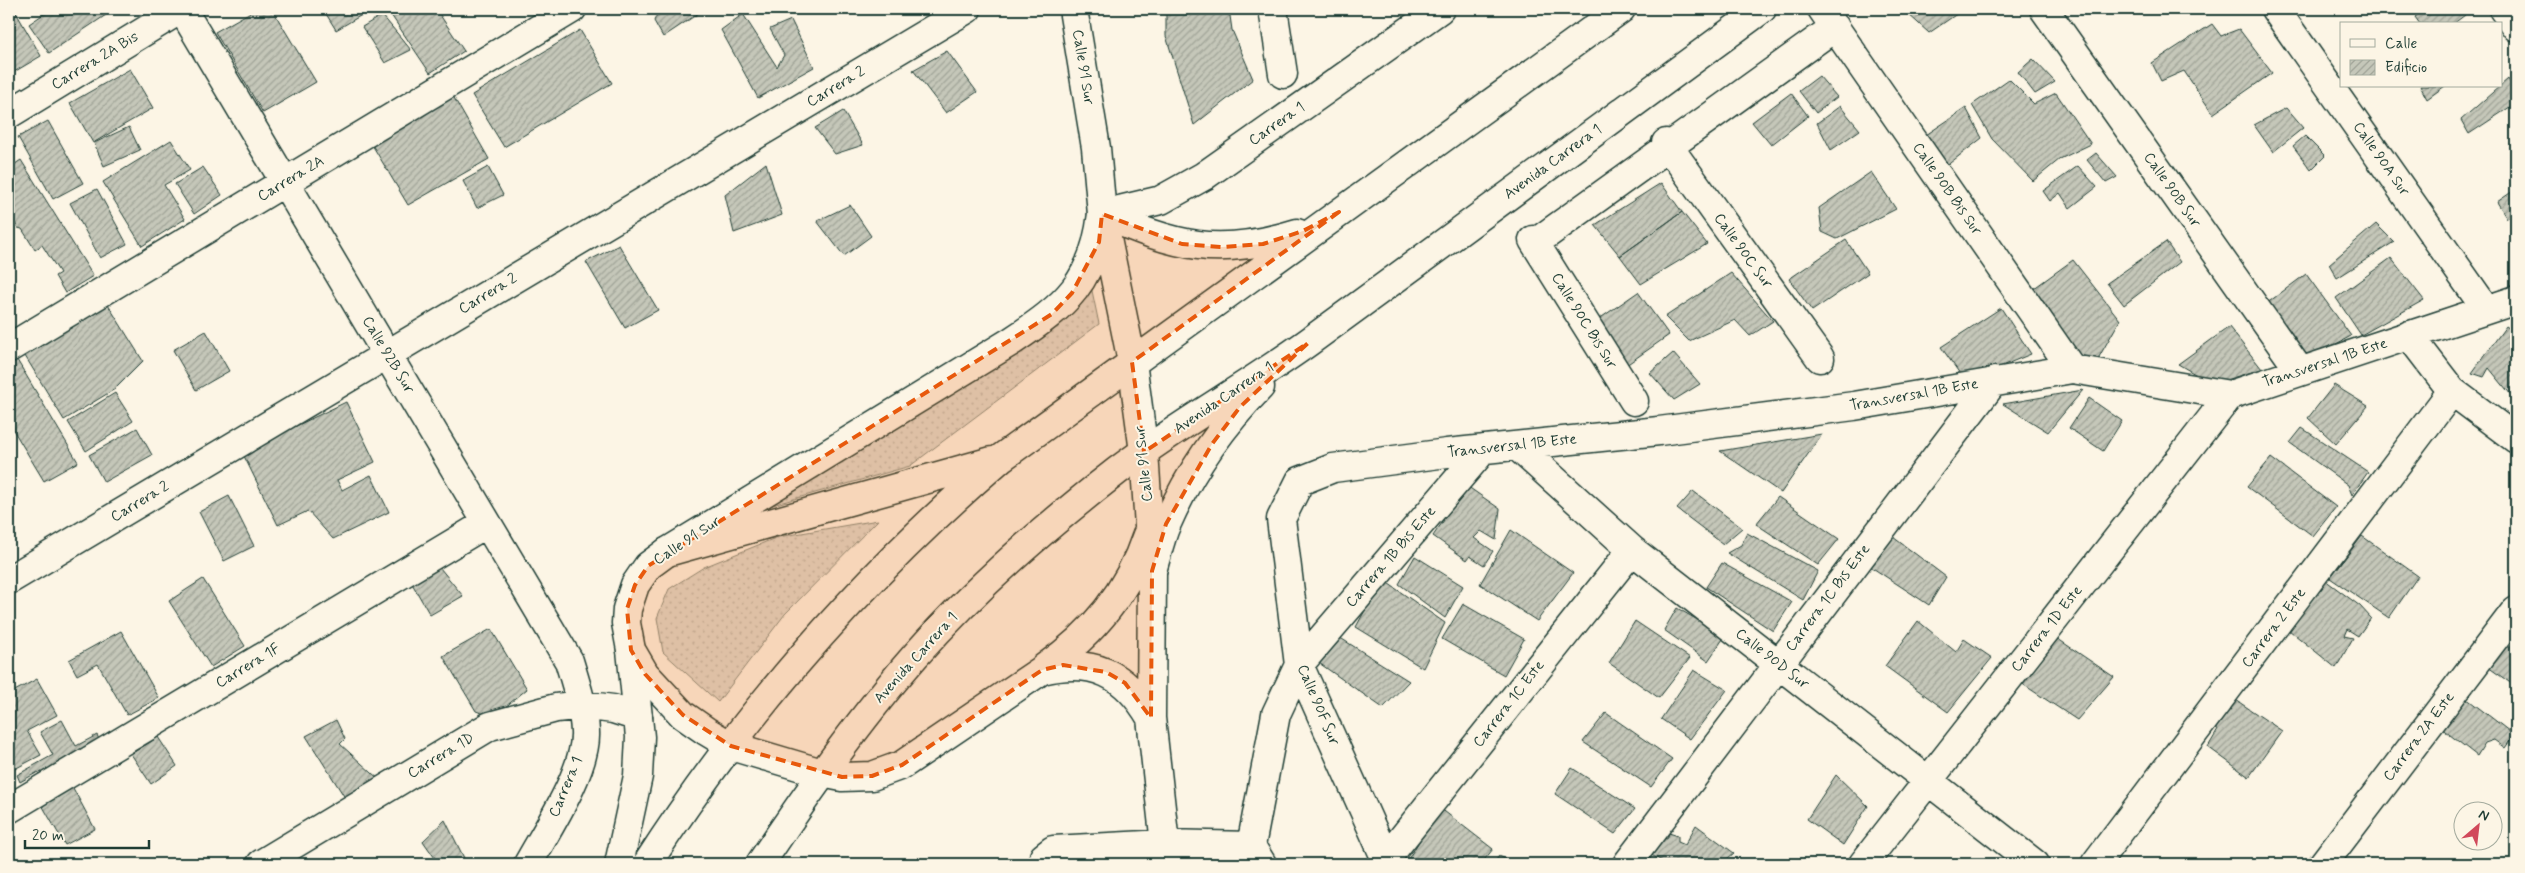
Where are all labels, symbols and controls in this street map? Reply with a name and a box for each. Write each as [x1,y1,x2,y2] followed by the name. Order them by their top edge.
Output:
[2340,22,2502,88] legend
[48,27,142,95] street label: Carrera 2A Bis
[1067,28,1099,107] street label: Calle 91 Sur
[2385,34,2417,54] text: Calle
[2385,58,2427,78] text: Edificio
[803,62,869,112] street label: Carrera 2
[1245,97,1309,151] street label: Carrera 1
[2348,118,2414,201] street label: Calle 90A Sur
[1500,120,1606,204] street label: Avenida Carrera 1
[1908,139,1987,240] street label: Calle 90B Bis Sur
[2139,148,2205,232] street label: Calle 90B Sur
[254,151,328,207] street label: Carrera 2A
[1709,209,1777,293] street label: Calle 90C Sur
[455,269,521,319] street label: Carrera 2
[1546,269,1622,373] street label: Calle 90C Bis Sur
[357,313,419,397] street label: Calle 92B Sur
[2260,333,2390,393] street label: Transversal 1B Este
[1170,357,1278,439] street label: Avenida Carrera 1
[1848,374,1980,416] street label: Transversal 1B Este
[1130,424,1158,503] street label: Calle 91 Sur
[1446,429,1578,463] street label: Transversal 1B Este
[107,477,173,527] street label: Carrera 2
[1341,502,1441,612] street label: Carrera 1B Bis Este
[650,512,725,570] street label: Calle 91 Sur
[1781,540,1875,656] street label: Carrera 1C Bis Este
[2007,582,2087,676] street label: Carrera 1D Este
[2237,584,2311,672] street label: Carrera 2 Este
[870,608,962,708] street label: Avenida Carrera 1
[1731,624,1813,694] street label: Calle 90D Sur
[212,639,284,693] street label: Carrera 1F
[1469,656,1549,752] street label: Carrera 1C Este
[1292,661,1344,749] street label: Calle 90F Sur
[2379,688,2459,786] street label: Carrera 2A Este
[404,728,478,784] street label: Carrera 1D
[544,754,588,820] street label: Carrera 1
[2452,800,2502,850] north arrow
[2475,805,2492,826] text: N
[25,818,149,850] scale bar
[32,826,64,846] text: 20 m

